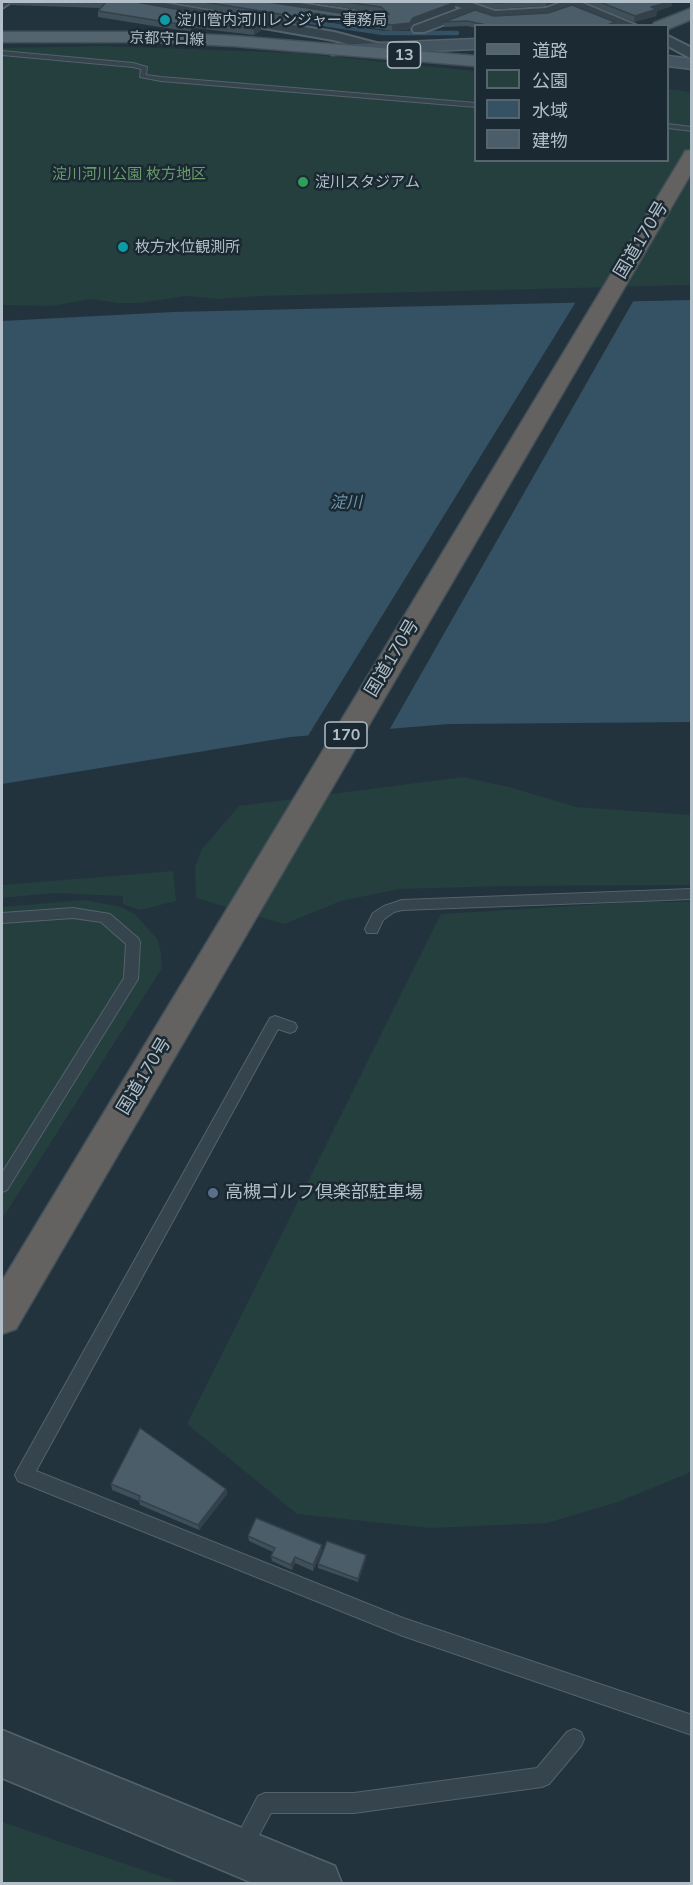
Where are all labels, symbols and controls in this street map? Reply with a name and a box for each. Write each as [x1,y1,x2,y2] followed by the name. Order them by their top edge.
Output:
[177,11,387,29] place label: 淀川管内河川レンジャー事務局
[158,13,172,27] marker: 淀川管内河川レンジャー事務局
[474,24,669,162] legend
[129,29,205,49] street label: 京都守口線
[532,39,568,62] text: 道路
[388,42,420,68] road number: 13
[532,69,568,92] text: 公園
[532,99,568,122] text: 水域
[532,129,568,152] text: 建物
[52,165,206,183] park label: 淀川河川公園 枚方地区
[315,173,420,191] place label: 淀川スタジアム
[296,175,310,189] marker: 淀川スタジアム
[609,197,673,283] street label: 国道170号
[135,238,240,256] place label: 枚方水位観測所
[116,240,130,254] marker: 枚方水位観測所
[330,493,362,513] water label: 淀川
[360,615,424,701] street label: 国道170号
[325,722,367,748] road number: 170
[112,1033,176,1119] street label: 国道170号
[225,1182,423,1204] place label: 高槻ゴルフ倶楽部駐車場
[206,1186,220,1200] marker: 高槻ゴルフ倶楽部駐車場

